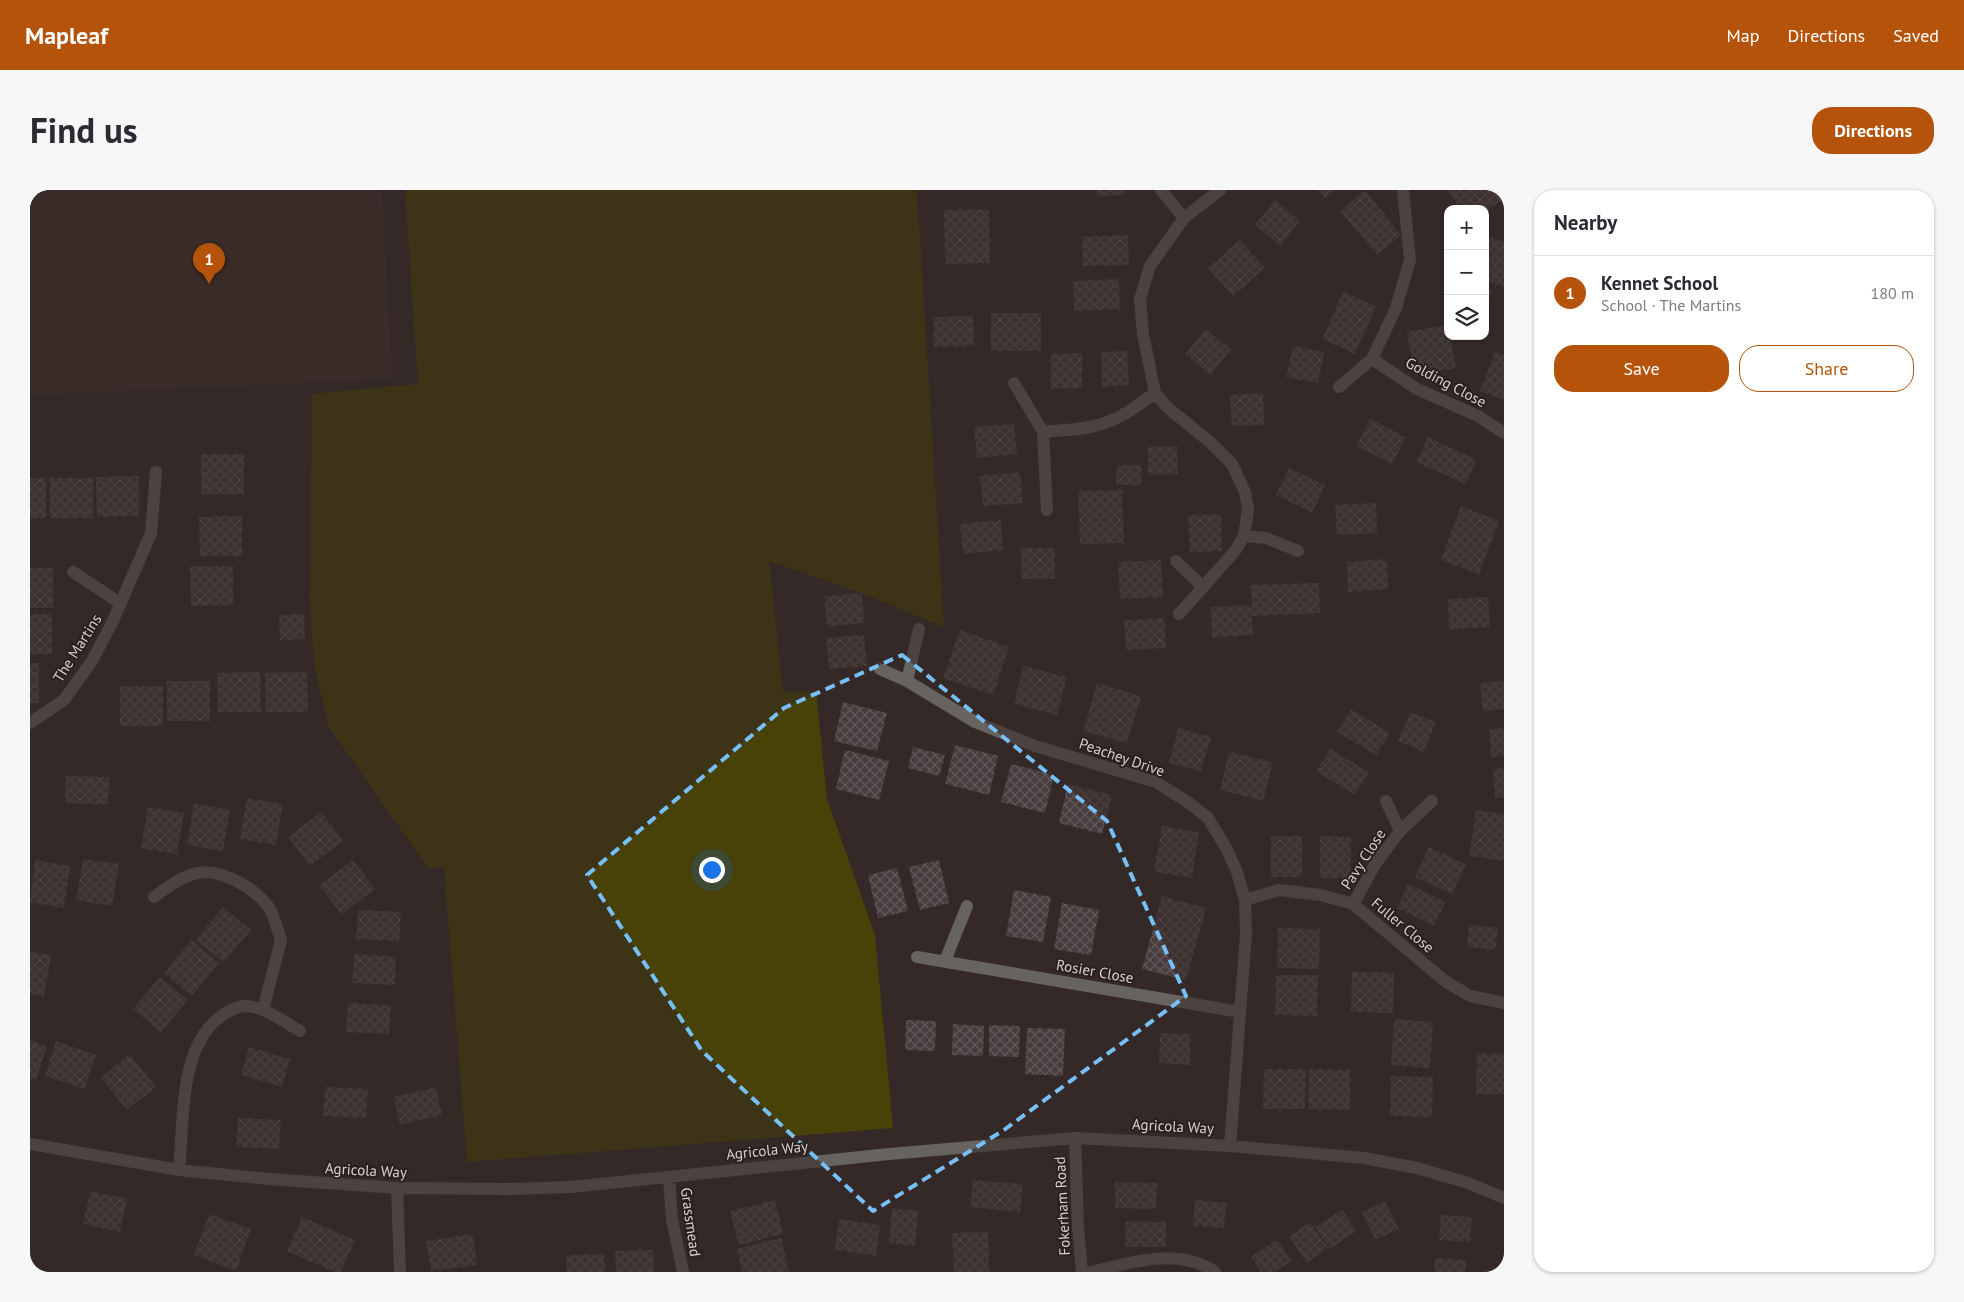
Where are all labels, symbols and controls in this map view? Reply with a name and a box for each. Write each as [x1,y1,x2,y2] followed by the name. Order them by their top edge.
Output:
[25,20,108,51] text: Mapleaf
[1727,24,1759,47] text: Map
[1787,24,1865,47] text: Directions
[1893,24,1939,47] text: Saved
[30,107,138,153] text: Find us
[1812,107,1934,154] button: Directions
[1444,205,1489,340] map controls
[1444,205,1489,250] button: +
[1554,209,1617,236] text: Nearby
[193,243,225,284] pin: 1
[1444,250,1489,295] button: −
[1601,271,1718,295] text: Kennet School
[1565,283,1575,303] text: 1
[1871,283,1914,303] text: 180 m
[1444,295,1489,340] button: layers
[1601,295,1741,315] text: School · The Martins
[1554,345,1729,392] button: Save
[1739,345,1914,392] button: Share
[1402,353,1490,411] street label: Golding Close
[49,610,105,686] street label: The Martins
[1077,733,1167,781] street label: Peachey Drive
[1337,825,1389,893] street label: Pavy Close
[699,857,725,883] your location
[1368,893,1438,957] street label: Fuller Close
[1055,955,1135,987] street label: Rosier Close
[1132,1114,1214,1138] street label: Agricola Way
[725,1136,809,1164] street label: Agricola Way
[1050,1156,1074,1256] street label: Fokerham Road
[325,1158,407,1182] street label: Agricola Way
[677,1186,705,1258] street label: Grassmead

